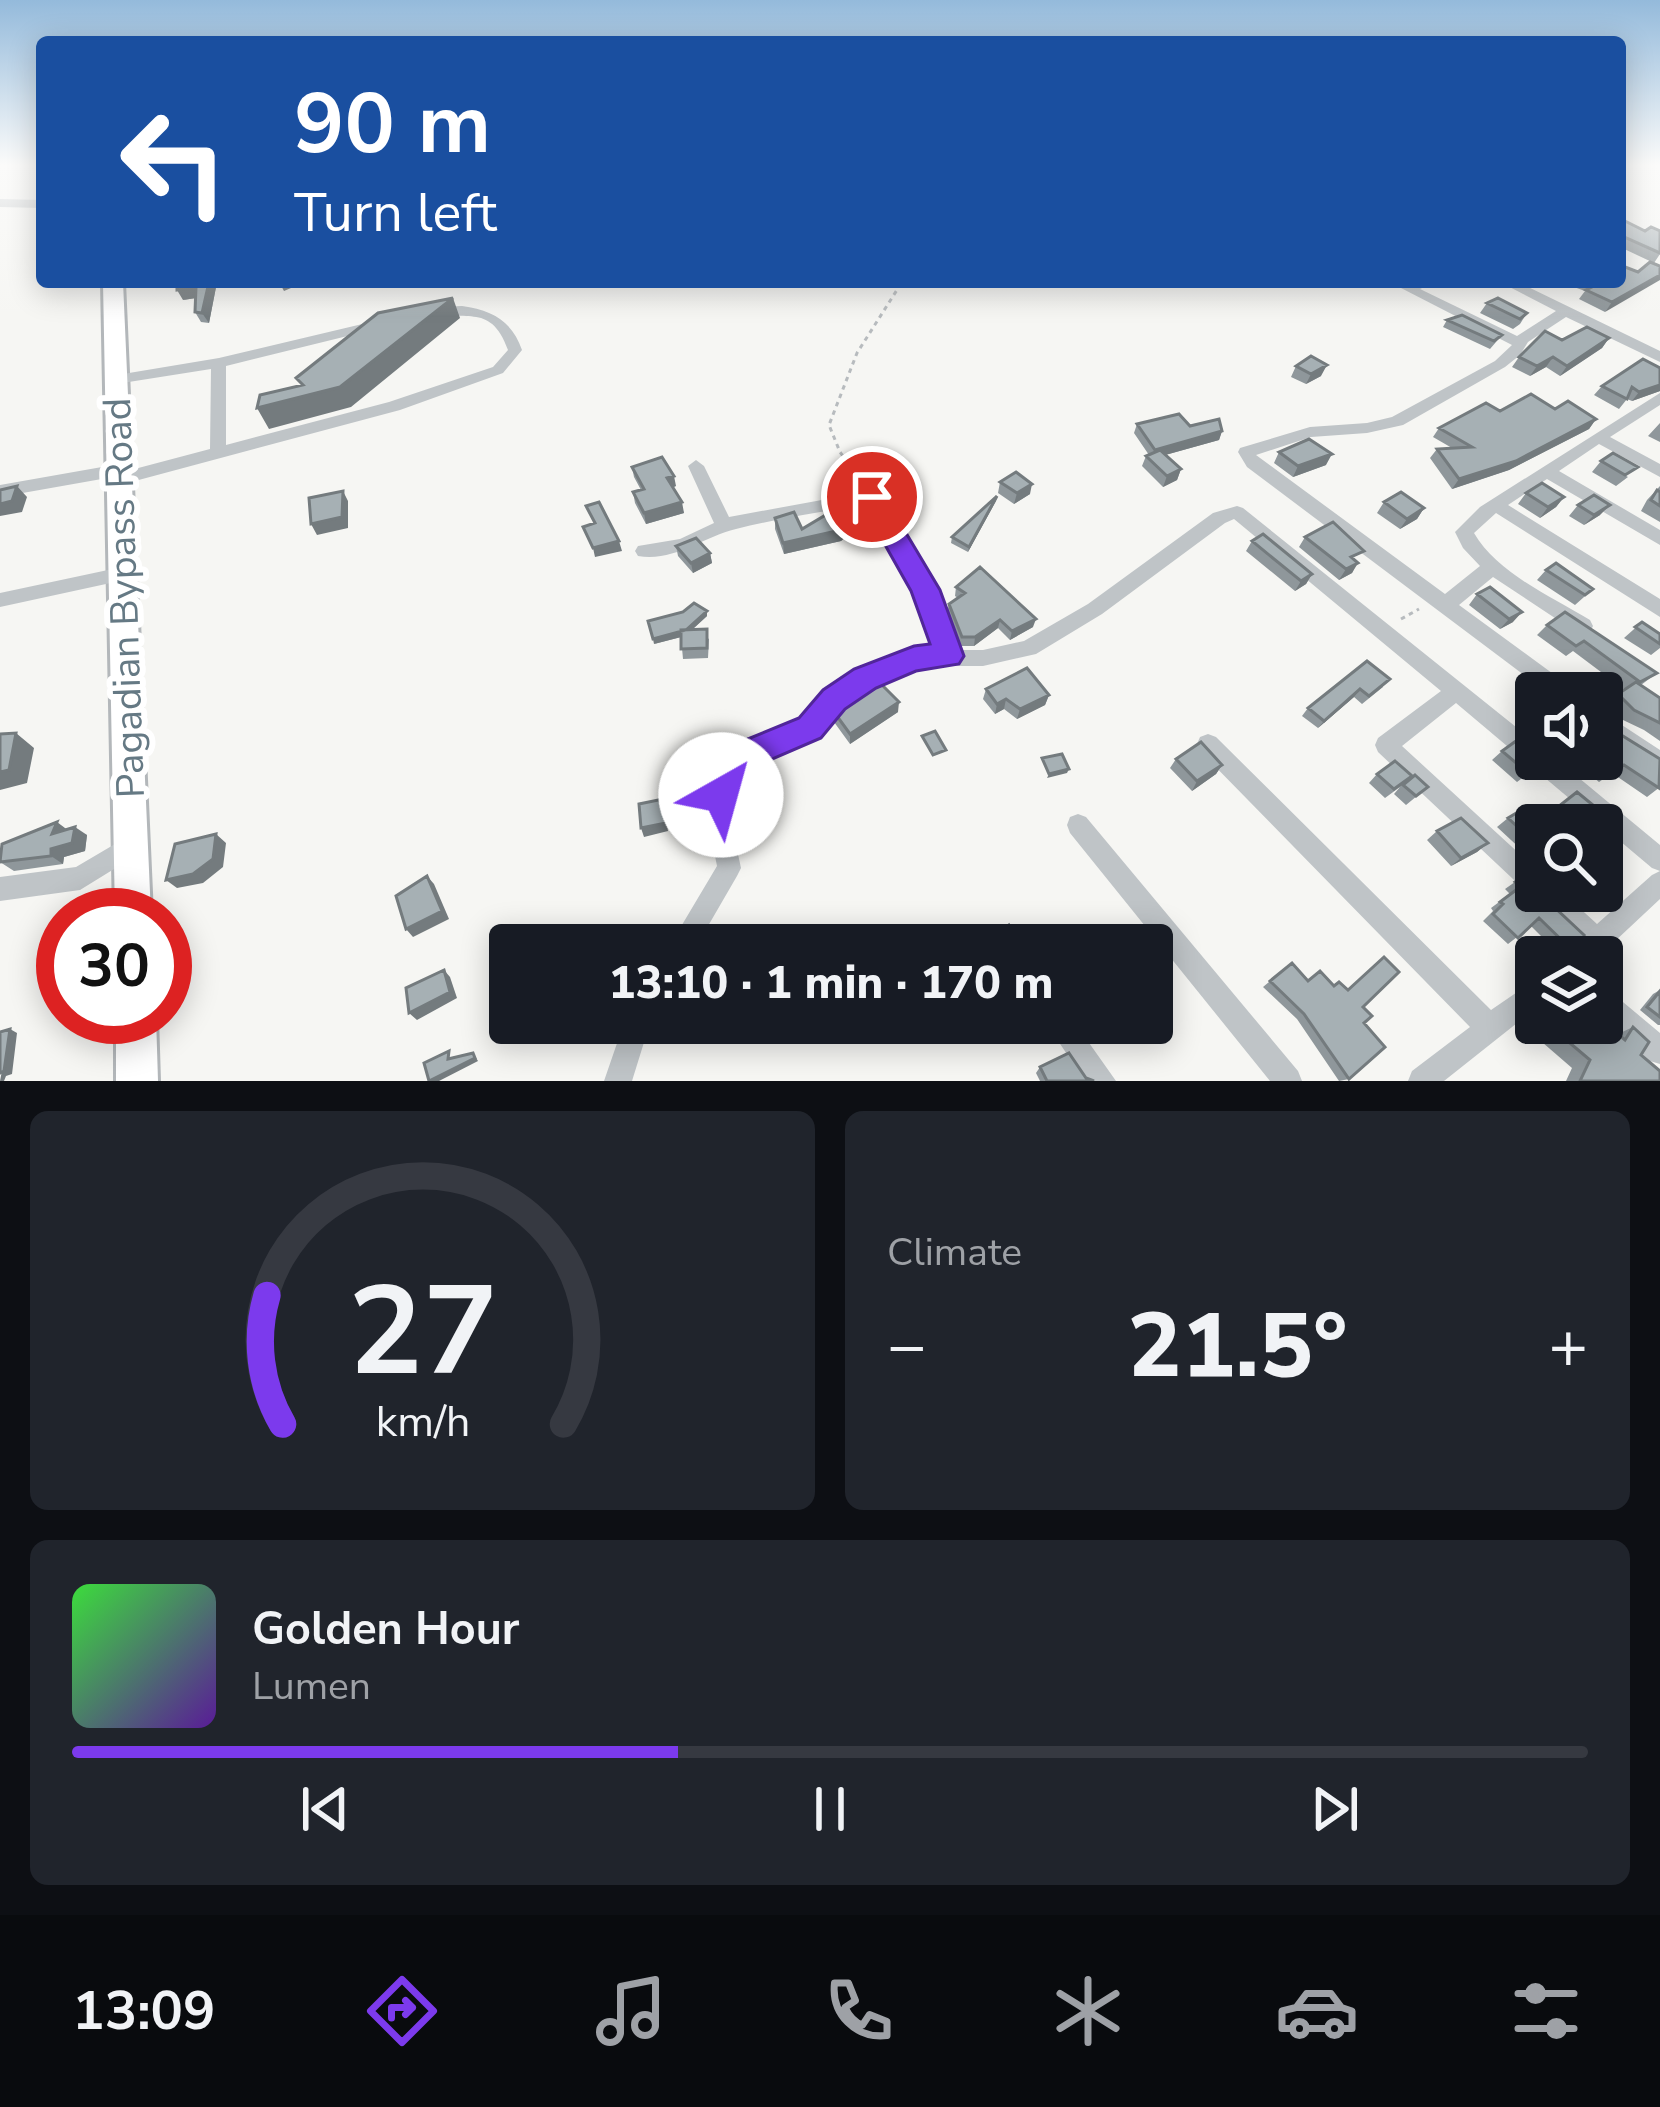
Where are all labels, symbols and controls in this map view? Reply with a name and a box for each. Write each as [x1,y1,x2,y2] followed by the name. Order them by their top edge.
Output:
[294,67,491,182] text: 90 m
[96,84,252,240] icon: left
[294,176,497,250] text: Turn left
[91,397,158,799] street label: Pagadian Bypass Road
[821,446,923,548] pin
[839,464,905,530] icon: arrive
[1515,672,1623,1044] map controls
[1515,672,1623,780] button: sound
[658,732,784,858] position arrow
[1515,804,1623,912] button: search
[36,888,192,1044] speed limit sign: 30
[1515,936,1623,1044] button: layers
[608,953,1054,1014] text: 13:10 · 1 min · 170 m
[887,1226,1022,1279] text: Climate
[348,1247,497,1417] text: 27
[1128,1285,1347,1408] text: 21.5°
[887,1301,927,1391] text: −
[1548,1301,1588,1391] text: +
[375,1392,470,1450] text: km/h
[252,1599,519,1660] text: Golden Hour
[252,1660,371,1713] text: Lumen
[292,1776,358,1842] icon: previous
[797,1776,863,1842] icon: pause
[1302,1776,1368,1842] icon: next
[360,1969,444,2053] icon: directions
[589,1969,673,2053] icon: music
[817,1969,901,2053] icon: phone
[1046,1969,1130,2053] icon: climate
[1275,1969,1359,2053] icon: car
[1504,1969,1588,2053] icon: filters
[72,1974,215,2048] text: 13:09

